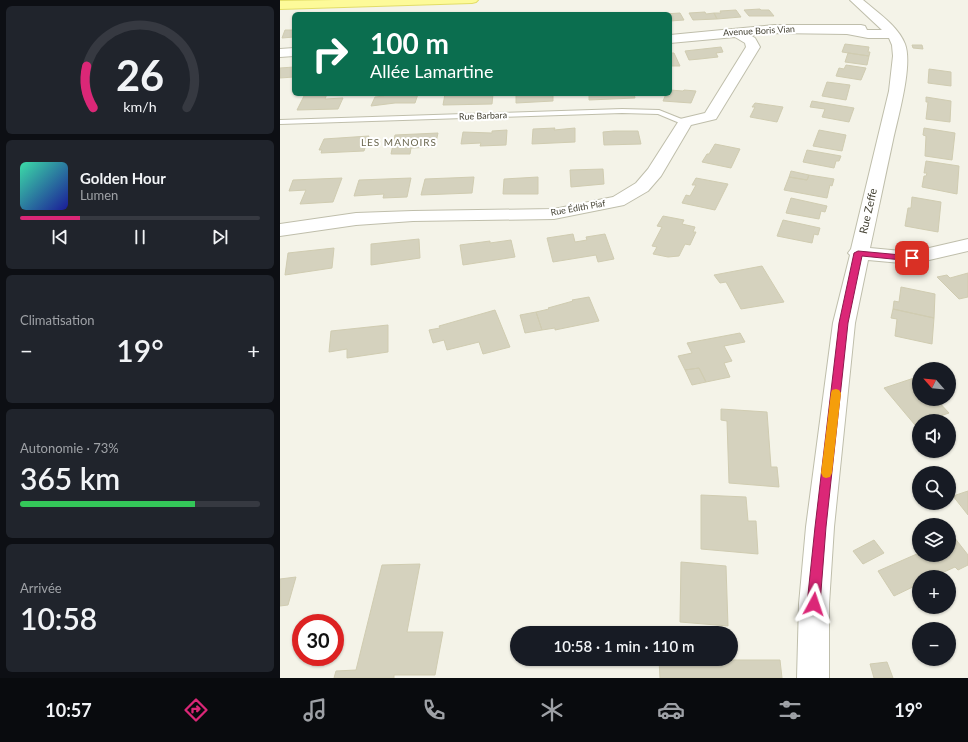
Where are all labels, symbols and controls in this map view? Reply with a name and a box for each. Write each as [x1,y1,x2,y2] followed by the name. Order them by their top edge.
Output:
[723,23,795,38] street label: Avenue Boris Vian
[370,26,449,60] text: 100 m
[304,28,356,80] icon: right
[116,50,164,100] text: 26
[370,60,493,82] text: Allée Lamartine
[123,98,157,115] text: km/h
[459,109,507,122] street label: Rue Barbara
[361,136,437,148] district label: LES MANOIRS
[80,169,166,187] text: Golden Hour
[80,187,118,203] text: Lumen
[856,187,879,235] street label: Rue Zeffe
[550,197,607,218] street label: Rue Édith Piaf
[49,226,71,248] icon: previous
[129,226,151,248] icon: pause
[209,226,231,248] icon: next
[895,241,929,275] pin
[901,247,923,269] icon: arrive
[20,312,95,328] text: Climatisation
[116,332,164,368] text: 19°
[20,337,33,364] text: −
[247,337,260,364] text: +
[912,362,956,406] north arrow
[912,362,956,666] map controls
[912,414,956,458] button: sound
[20,440,119,456] text: Autonomie · 73%
[20,460,120,496] text: 365 km
[912,466,956,510] button: search
[912,518,956,562] button: layers
[912,570,956,614] button: +
[20,580,62,596] text: Arrivée
[793,583,835,625] position arrow
[20,600,97,636] text: 10:58
[292,614,344,666] speed limit sign: 30
[912,622,956,666] button: −
[554,637,694,655] text: 10:58 · 1 min · 110 m
[182,696,210,724] icon: directions
[301,696,329,724] icon: music
[420,696,448,724] icon: phone
[538,696,566,724] icon: climate
[657,696,685,724] icon: car
[776,696,804,724] icon: filters
[45,699,92,721] text: 10:57
[894,699,923,721] text: 19°

